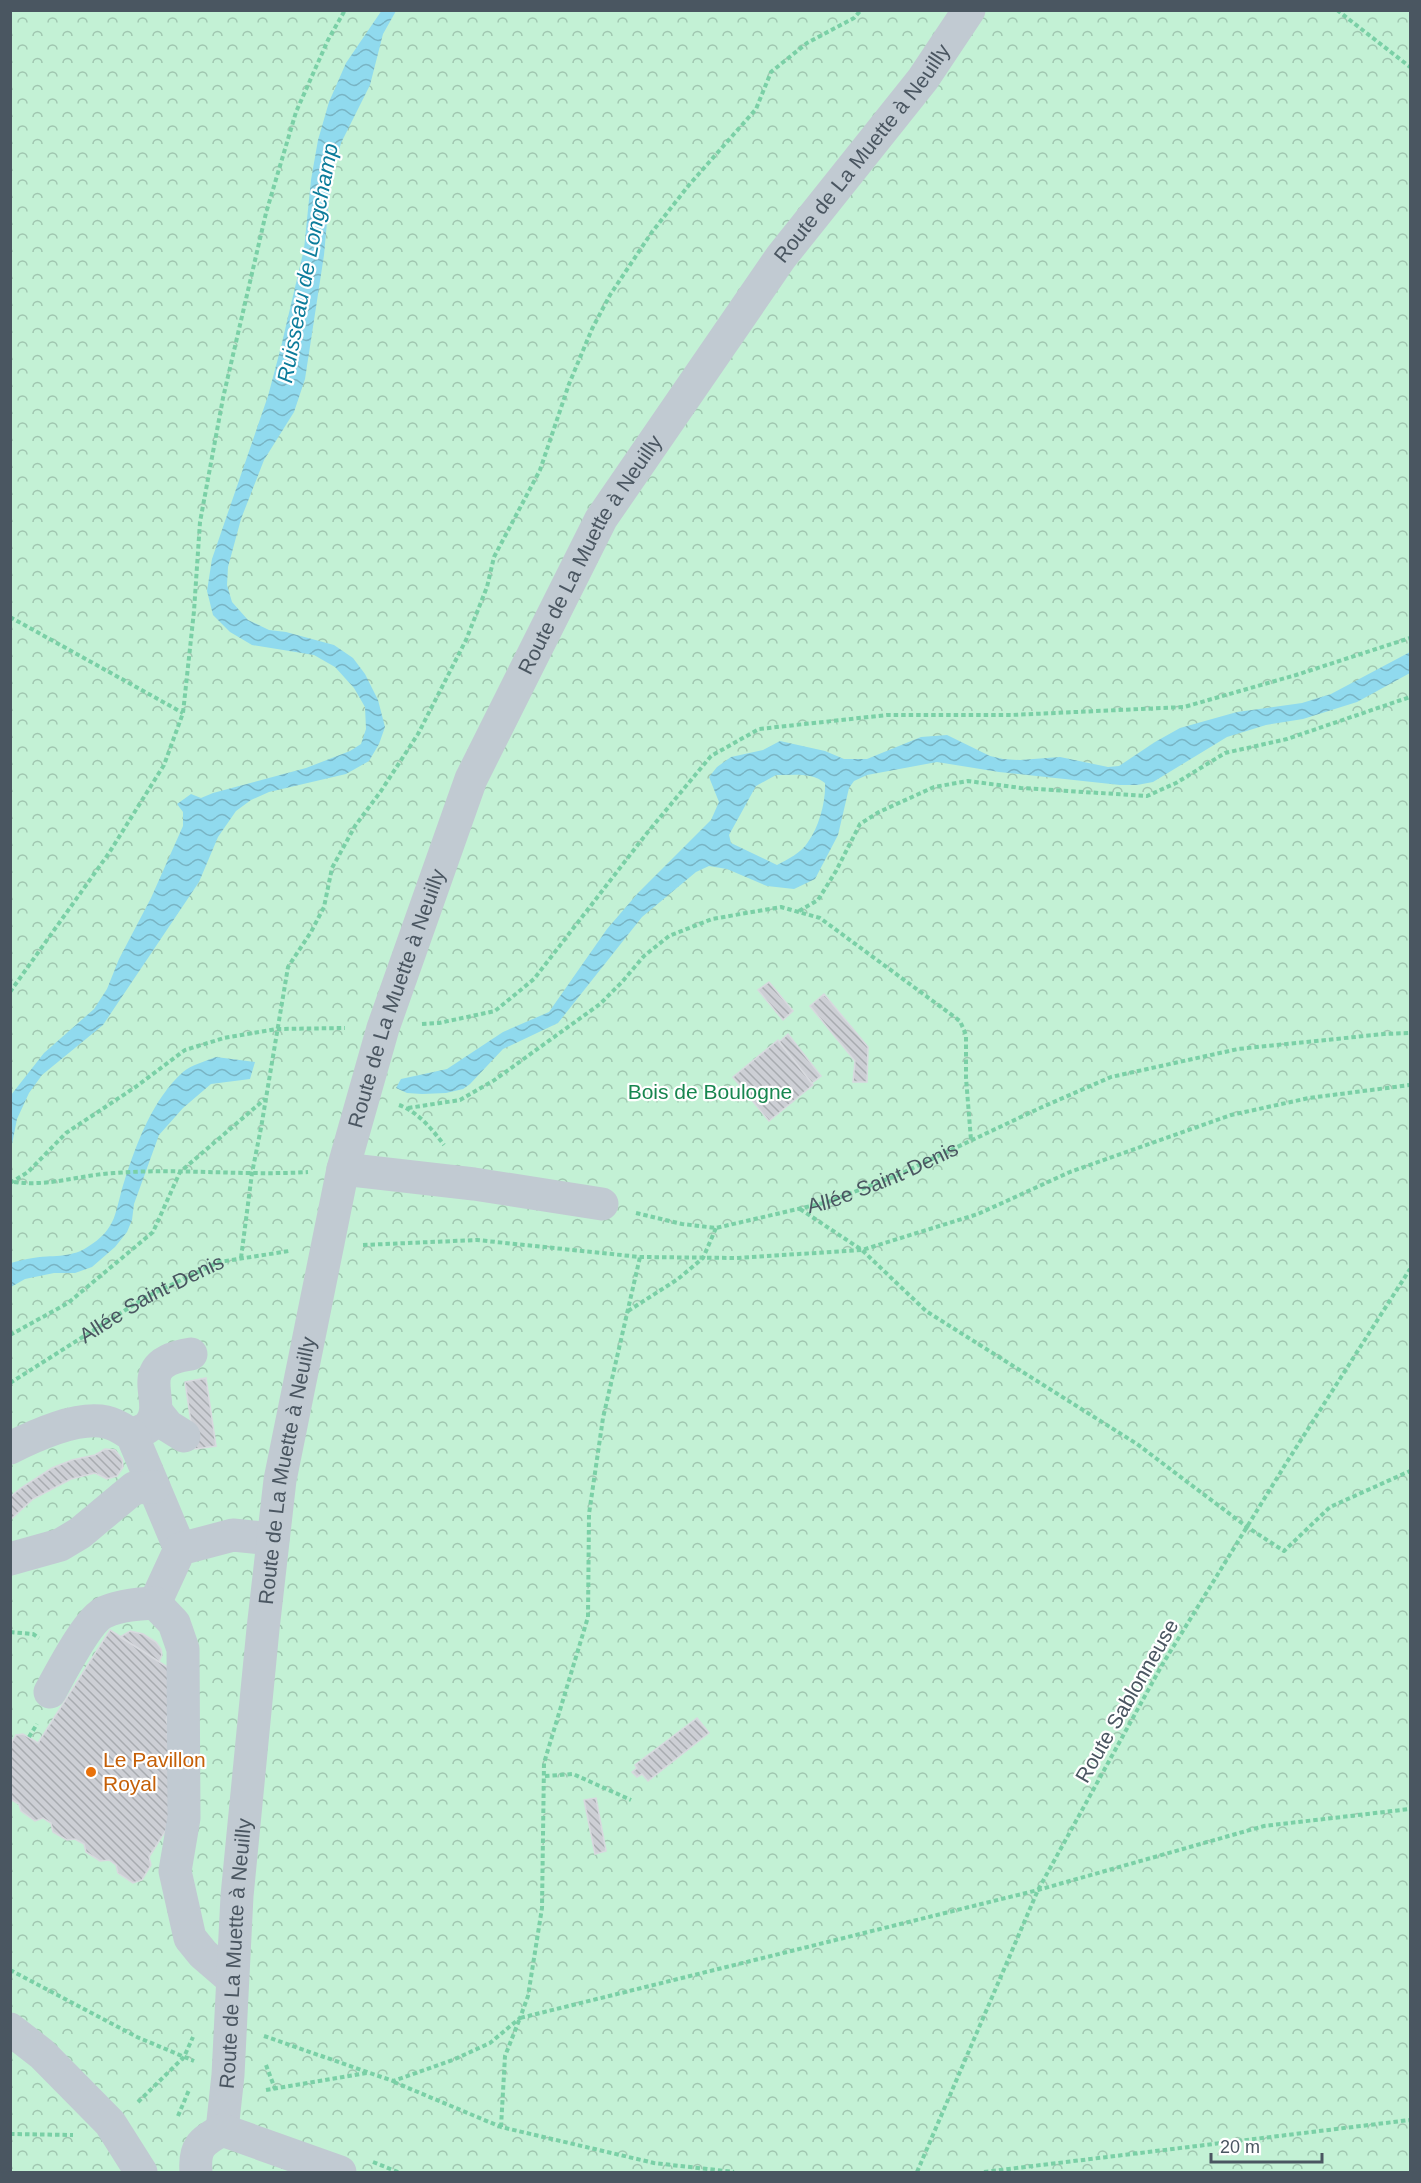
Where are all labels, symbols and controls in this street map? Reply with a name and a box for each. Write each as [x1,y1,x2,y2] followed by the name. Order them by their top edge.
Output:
[769,39,954,267] street label: Route de La Muette à Neuilly
[272,141,343,385] water label: Ruisseau de Longchamp
[513,430,666,678] street label: Route de La Muette à Neuilly
[343,865,449,1130] street label: Route de La Muette à Neuilly
[628,1080,792,1103] park label: Bois de Boulogne
[805,1136,962,1217] street label: Allée Saint-Denis
[75,1250,227,1347] street label: Allée Saint-Denis
[254,1334,320,1606] street label: Route de La Muette à Neuilly
[1070,1615,1183,1786] street label: Route Sablonneuse
[103,1748,206,1795] place label: Le Pavillon Royal
[84,1765,98,1779] marker: Le Pavillon Royal
[215,1817,256,2090] street label: Route de La Muette à Neuilly
[1211,2126,1322,2164] scale bar
[1220,2137,1260,2157] text: 20 m

